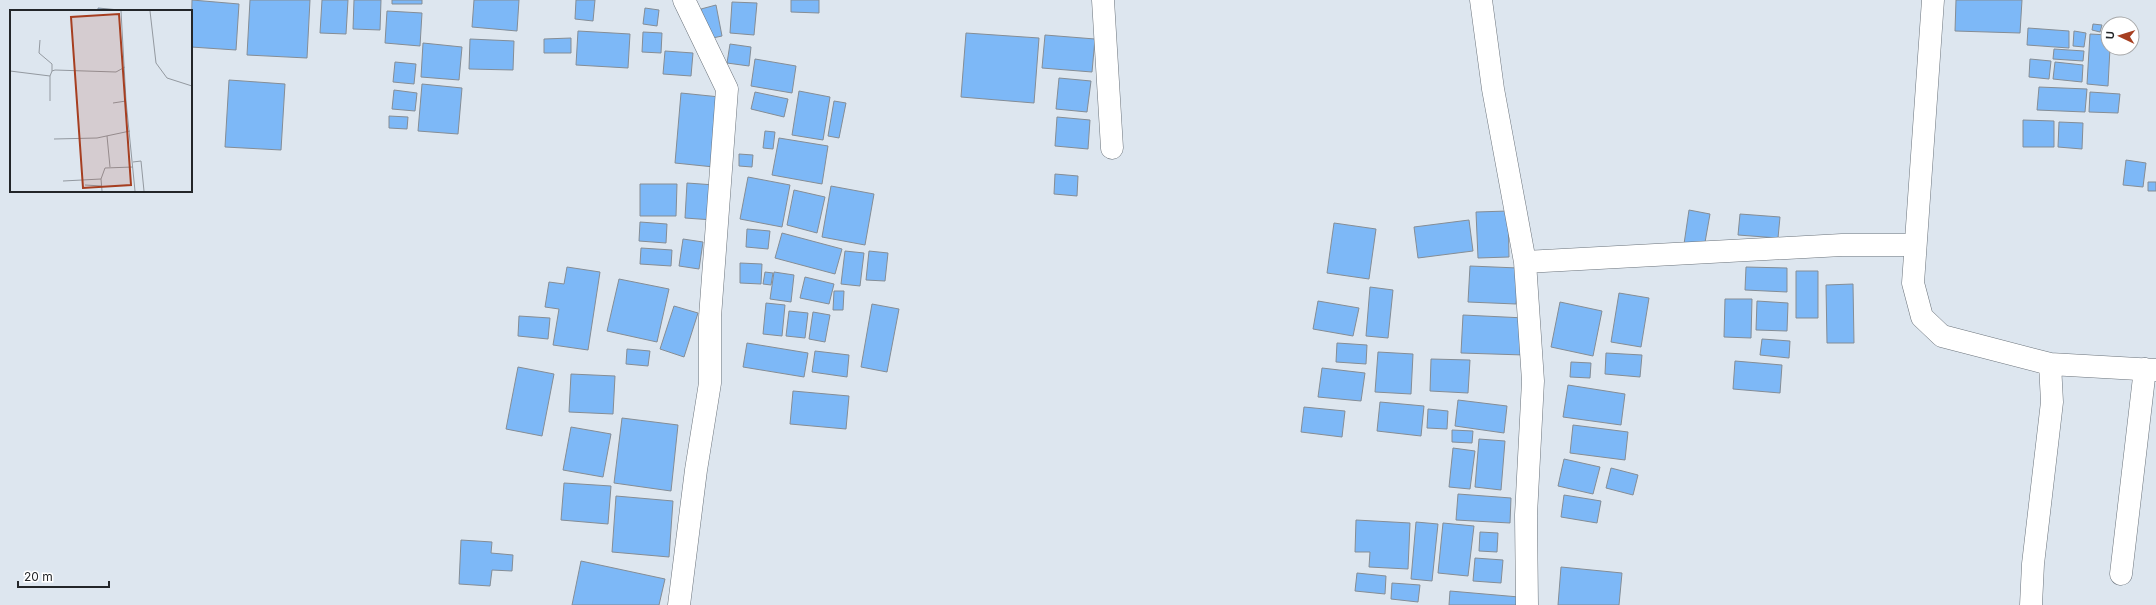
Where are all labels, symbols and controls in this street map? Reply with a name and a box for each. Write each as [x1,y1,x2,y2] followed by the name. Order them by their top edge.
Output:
[10,10,192,192] inset map
[2100,16,2140,56] north arrow
[2103,31,2117,40] text: U
[18,563,109,589] scale bar
[24,569,53,584] text: 20 m

